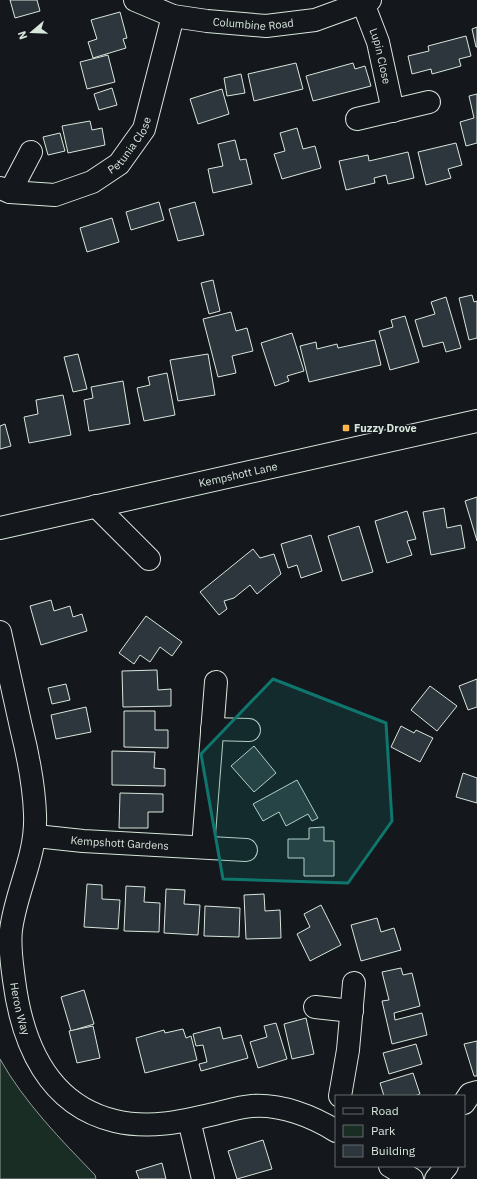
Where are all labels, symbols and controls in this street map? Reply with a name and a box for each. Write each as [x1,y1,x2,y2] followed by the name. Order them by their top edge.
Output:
[12,12,52,52] north arrow
[212,15,294,33] street label: Columbine Road
[366,26,394,85] street label: Lupin Close
[15,29,30,41] text: N
[105,115,154,177] street label: Petunia Close
[354,421,417,435] place label: Fuzzy Drove
[341,423,351,433] marker: Fuzzy Drove
[197,459,279,490] street label: Kempshott Lane
[70,833,169,853] street label: Kempshott Gardens
[7,981,33,1037] street label: Heron Way
[335,1095,465,1167] legend
[371,1103,399,1118] text: Road
[371,1123,396,1138] text: Park
[371,1143,416,1158] text: Building

